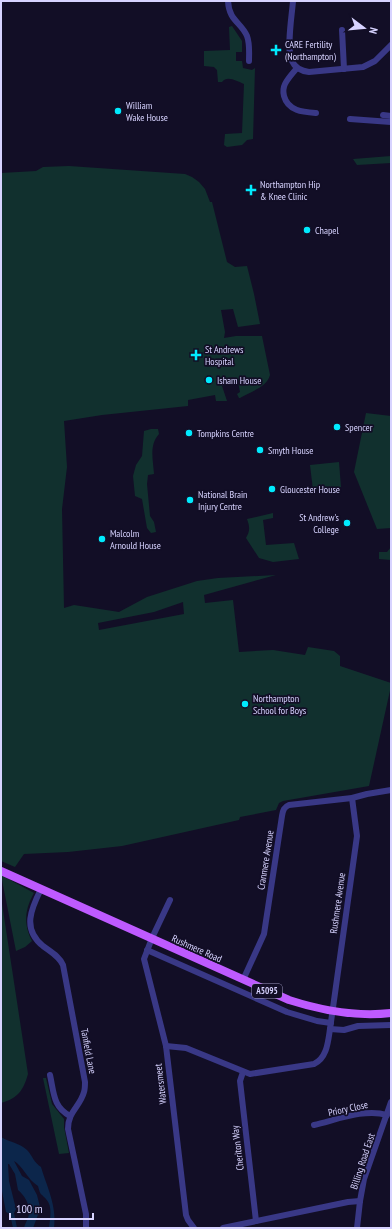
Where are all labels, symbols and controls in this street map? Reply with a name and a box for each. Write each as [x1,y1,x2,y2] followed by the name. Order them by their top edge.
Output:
[344,8,384,48] north arrow
[366,26,381,36] text: N
[285,38,336,63] place label: CARE Fertility (Northampton)
[270,44,282,56] marker: CARE Fertility (Northampton)
[126,99,168,124] place label: William Wake House
[113,106,123,116] marker: William Wake House
[260,178,320,203] place label: Northampton Hip & Knee Clinic
[245,184,257,196] marker: Northampton Hip & Knee Clinic
[315,224,339,237] place label: Chapel
[302,225,312,235] marker: Chapel
[205,343,244,368] place label: St Andrews Hospital
[190,349,202,361] marker: St Andrews Hospital
[217,374,261,387] place label: Isham House
[204,375,214,385] marker: Isham House
[345,421,373,434] place label: Spencer
[332,422,342,432] marker: Spencer
[197,427,254,440] place label: Tompkins Centre
[184,428,194,438] marker: Tompkins Centre
[268,444,313,457] place label: Smyth House
[255,445,265,455] marker: Smyth House
[280,483,340,496] place label: Gloucester House
[267,484,277,494] marker: Gloucester House
[198,488,247,513] place label: National Brain Injury Centre
[185,495,195,505] marker: National Brain Injury Centre
[299,511,340,536] place label: St Andrew's College
[342,518,352,528] marker: St Andrew's College
[110,527,161,552] place label: Malcolm Arnould House
[97,534,107,544] marker: Malcolm Arnould House
[253,692,307,717] place label: Northampton School for Boys
[240,699,250,709] marker: Northampton School for Boys
[254,829,277,891] street label: Cranmere Avenue
[327,872,348,934] street label: Rushmere Avenue
[170,932,224,965] street label: Rushmere Road
[252,984,282,998] road number: A5095
[78,1027,99,1075] street label: Tanfield Lane
[152,1063,169,1105] street label: Watersmeet
[327,1098,369,1119] street label: Priory Close
[228,1124,247,1171] street label: Cheriton Way
[347,1131,378,1191] street label: Billing Road East
[10,1195,93,1221] scale bar
[16,1201,43,1216] text: 100 m

